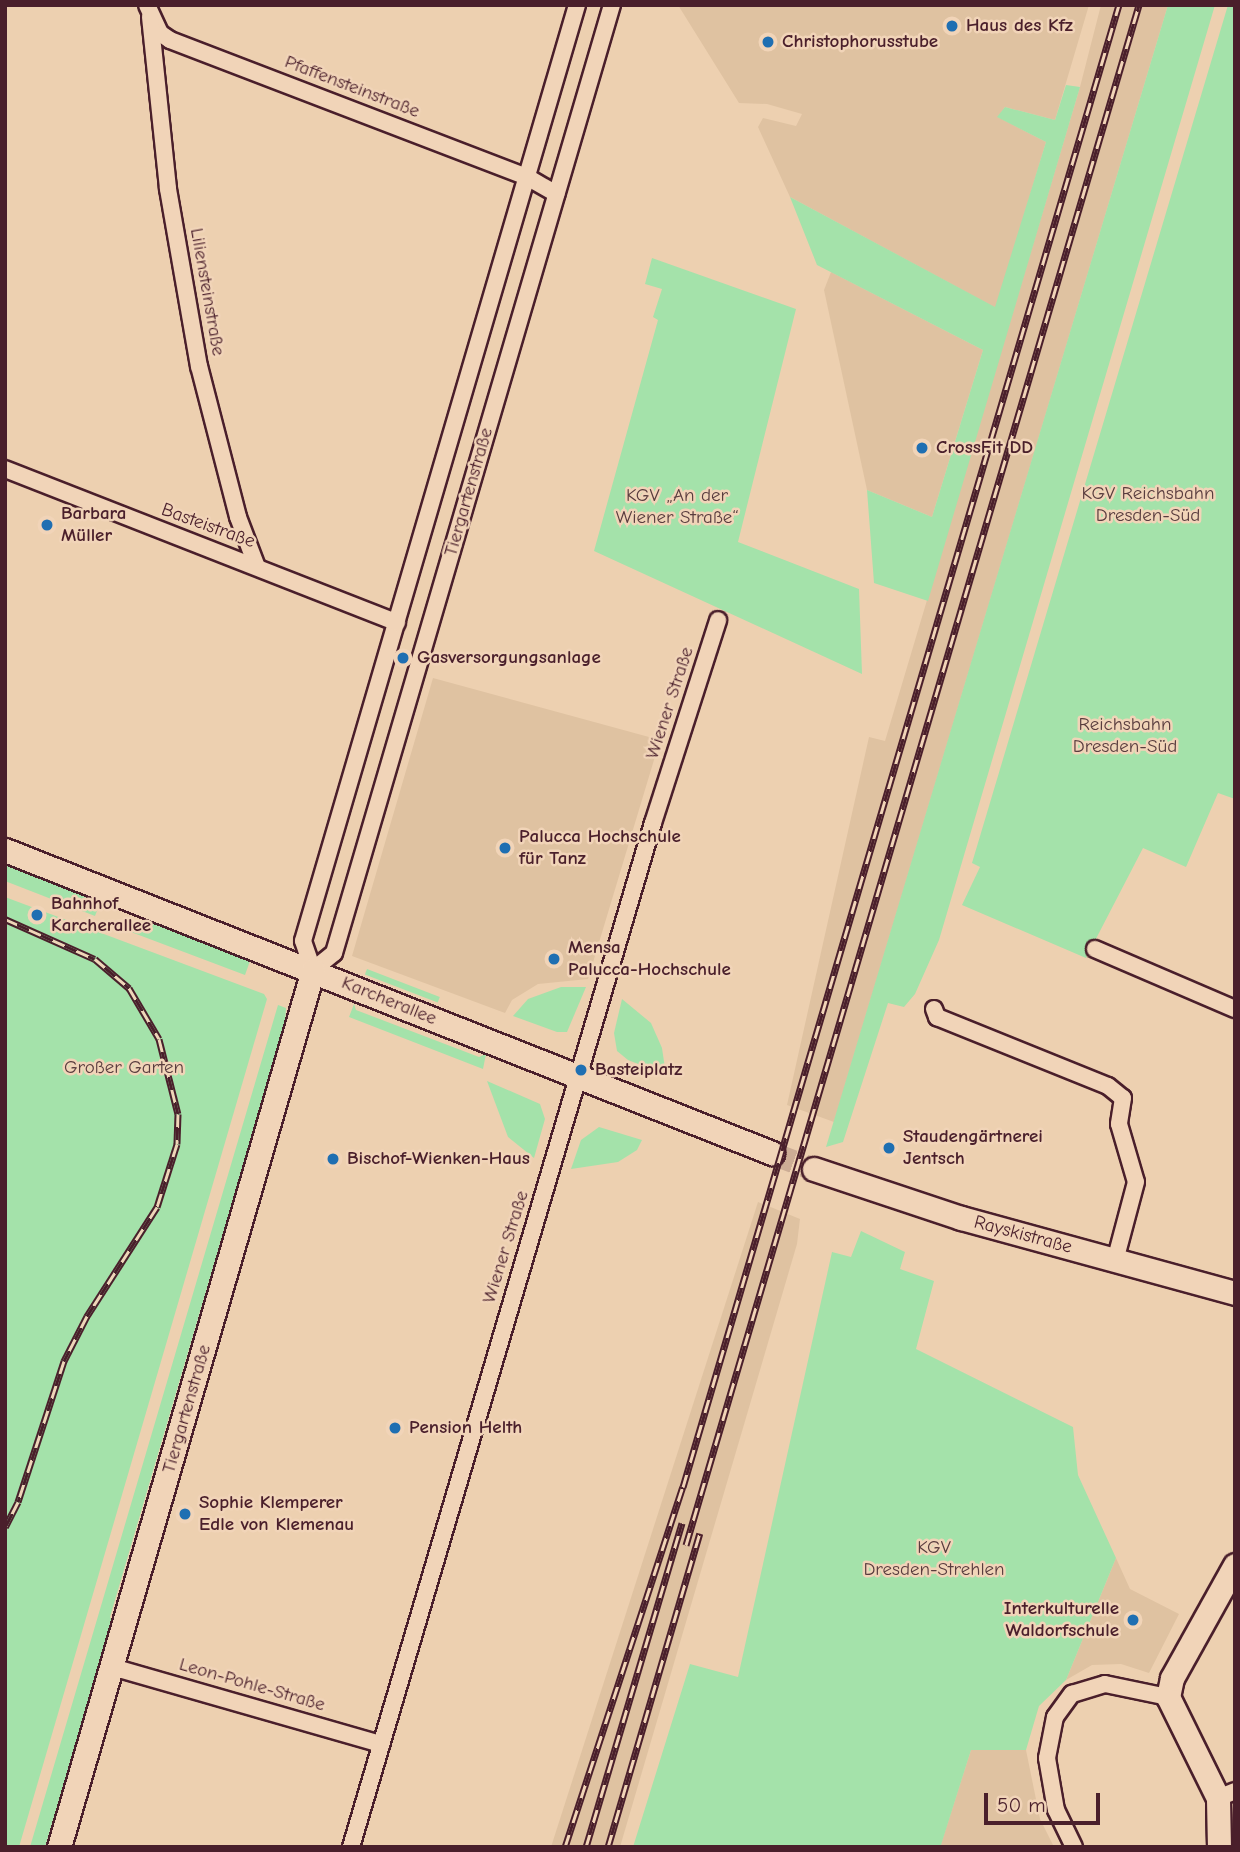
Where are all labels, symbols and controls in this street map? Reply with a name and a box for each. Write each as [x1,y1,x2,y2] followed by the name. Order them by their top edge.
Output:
[966,15,1073,37] place label: Haus des Kfz
[944,18,960,34] marker: Haus des Kfz
[782,31,938,53] place label: Christophorusstube
[760,34,776,50] marker: Christophorusstube
[281,51,423,123] street label: Pfaffensteinstraße
[185,226,229,358] street label: Liliensteinstraße
[440,425,498,559] street label: Tiergartenstraße
[936,437,1033,459] place label: CrossFit DD
[914,440,930,456] marker: CrossFit DD
[1082,483,1214,527] park label: KGV Reichsbahn Dresden-Süd
[616,485,738,529] park label: KGV „An der Wiener Straße“
[158,499,258,553] street label: Basteistraße
[61,503,126,547] place label: Barbara Müller
[39,517,55,533] marker: Barbara Müller
[641,644,699,762] street label: Wiener Straße
[417,647,601,669] place label: Gasversorgungsanlage
[395,650,411,666] marker: Gasversorgungsanlage
[1073,714,1177,758] park label: Reichsbahn Dresden-Süd
[519,826,681,870] place label: Palucca Hochschule für Tanz
[497,840,513,856] marker: Palucca Hochschule für Tanz
[51,893,151,937] place label: Bahnhof Karcherallee
[29,907,45,923] marker: Bahnhof Karcherallee
[568,937,731,981] place label: Mensa Palucca-Hochschule
[546,951,562,967] marker: Mensa Palucca-Hochschule
[338,972,440,1030] street label: Karcherallee
[64,1057,184,1079] park label: Großer Garten
[595,1059,682,1081] place label: Basteiplatz
[573,1062,589,1078] marker: Basteiplatz
[903,1126,1043,1170] place label: Staudengärtnerei Jentsch
[881,1140,897,1156] marker: Staudengärtnerei Jentsch
[347,1148,530,1170] place label: Bischof-Wienken-Haus
[325,1151,341,1167] marker: Bischof-Wienken-Haus
[478,1188,534,1306] street label: Wiener Straße
[971,1211,1075,1259] street label: Rayskistraße
[158,1342,216,1476] street label: Tiergartenstraße
[409,1417,522,1439] place label: Pension Helth
[387,1420,403,1436] marker: Pension Helth
[199,1492,354,1536] place label: Sophie Klemperer Edle von Klemenau
[177,1506,193,1522] marker: Sophie Klemperer Edle von Klemenau
[863,1537,1005,1581] park label: KGV Dresden-Strehlen
[1004,1598,1119,1642] place label: Interkulturelle Waldorfschule
[1125,1612,1141,1628] marker: Interkulturelle Waldorfschule
[176,1653,328,1717] street label: Leon-Pohle-Straße
[988,1778,1104,1822] scale bar
[997,1793,1046,1817] text: 50 m

